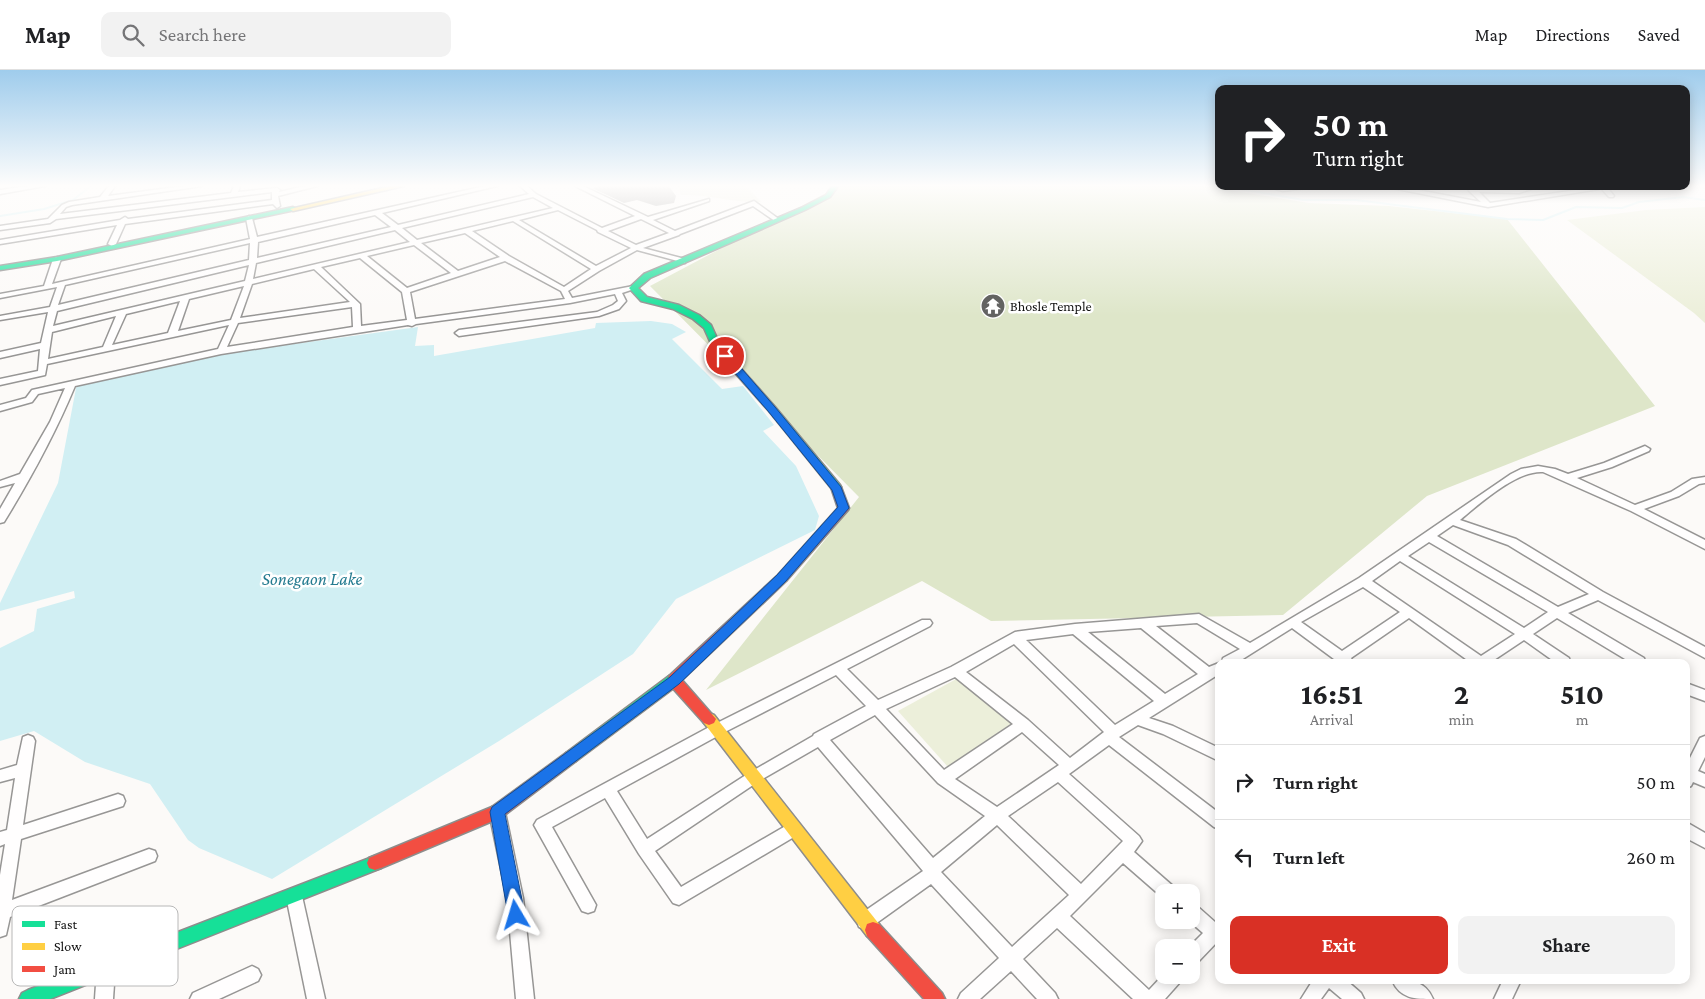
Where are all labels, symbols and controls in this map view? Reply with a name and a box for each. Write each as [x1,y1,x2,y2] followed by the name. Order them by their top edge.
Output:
[101,12,451,57] search box
[25,21,71,48] text: Map
[119,21,147,49] icon: search
[159,24,246,45] text: Search here
[1475,25,1507,45] text: Map
[1535,25,1610,45] text: Directions
[1638,25,1680,45] text: Saved
[1230,105,1295,170] icon: right
[1313,105,1388,144] text: 50 m
[1313,146,1404,171] text: Turn right
[980,293,1006,319] temple icon: Bhosle Temple
[1010,298,1092,314] place label: Bhosle Temple
[704,335,746,377] pin
[711,342,739,370] icon: arrive
[262,569,362,589] water label: Sonegaon Lake
[1301,677,1363,710] text: 16:51
[1454,677,1469,710] text: 2
[1560,677,1604,710] text: 510
[1310,711,1354,728] text: Arrival
[1449,711,1474,728] text: min
[1576,711,1588,728] text: m
[1230,768,1258,796] icon: right
[1273,772,1358,793] text: Turn right
[1636,772,1675,793] text: 50 m
[1230,843,1258,871] icon: left
[1273,847,1345,868] text: Turn left
[1627,847,1675,868] text: 260 m
[1155,884,1200,984] map controls
[1155,884,1200,929] button: +
[489,888,541,940] position arrow
[12,906,178,986] legend
[54,916,78,932] text: Fast
[1230,916,1448,974] button: Exit
[1458,916,1675,974] button: Share
[54,938,82,954] text: Slow
[1155,939,1200,984] button: −
[52,961,76,977] text: Jam

